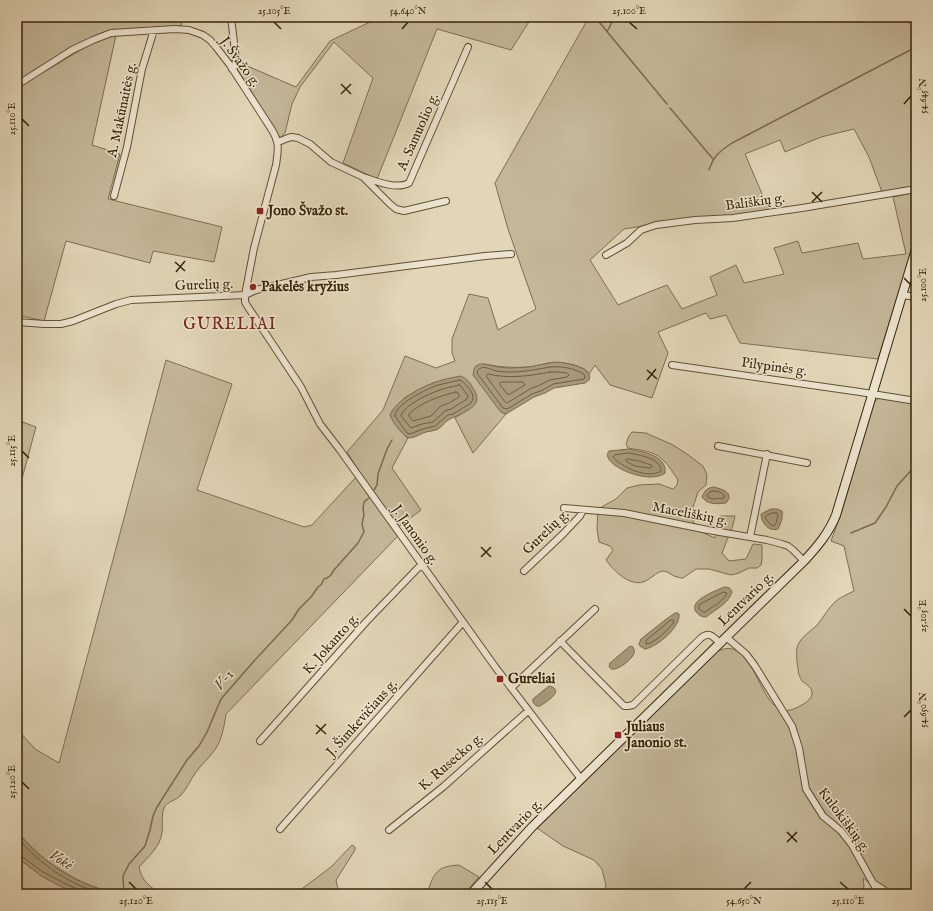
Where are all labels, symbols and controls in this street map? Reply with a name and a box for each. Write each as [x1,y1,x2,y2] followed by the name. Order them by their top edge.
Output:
[258,5,290,18] text: 25.105°E
[390,5,427,18] text: 54.640°N
[612,5,646,18] text: 25.100°E
[214,31,265,91] street label: J. Švažo g.
[103,61,141,160] street label: A. Makūnaitės g.
[917,78,930,114] text: 54.645°N
[392,90,443,175] street label: A. Samuolio g.
[6,103,19,135] text: 25.110°E
[724,189,786,215] street label: Bališkių g.
[266,201,348,220] place label: Jono Švažo st.
[255,206,265,216] marker: Jono Švažo st.
[917,268,930,302] text: 25.100°E
[175,275,233,295] street label: Gurelių g.
[261,278,349,296] place label: Pakelės kryžius
[248,282,258,292] marker: Pakelės kryžius
[183,315,277,335] district label: GURELIAI
[740,353,808,381] street label: Pilypinės g.
[6,435,19,467] text: 25.115°E
[651,498,729,530] street label: Maceliškių g.
[386,500,442,569] street label: J. Janonio g.
[519,505,573,559] street label: Gurelių g.
[714,568,778,630] street label: Lentvario g.
[917,600,930,632] text: 25.105°E
[299,610,363,678] street label: K. Jokanto g.
[210,666,238,694] water label: V-1
[508,670,556,688] place label: Gureliai
[495,674,505,684] marker: Gureliai
[320,675,402,762] street label: J. Šimkevičiaus g.
[917,692,930,728] text: 54.650°N
[624,718,687,752] place label: Juliaus Janonio st.
[415,729,487,795] street label: K. Rusecko g.
[613,730,623,740] marker: Juliaus Janonio st.
[6,765,19,799] text: 25.120°E
[814,784,874,856] street label: Kulokiškių g.
[484,795,546,859] street label: Lentvario g.
[46,846,76,874] water label: Vokė
[119,895,153,908] text: 25.120°E
[476,895,508,908] text: 25.115°E
[726,895,762,908] text: 54.650°N
[832,895,864,908] text: 25.110°E

